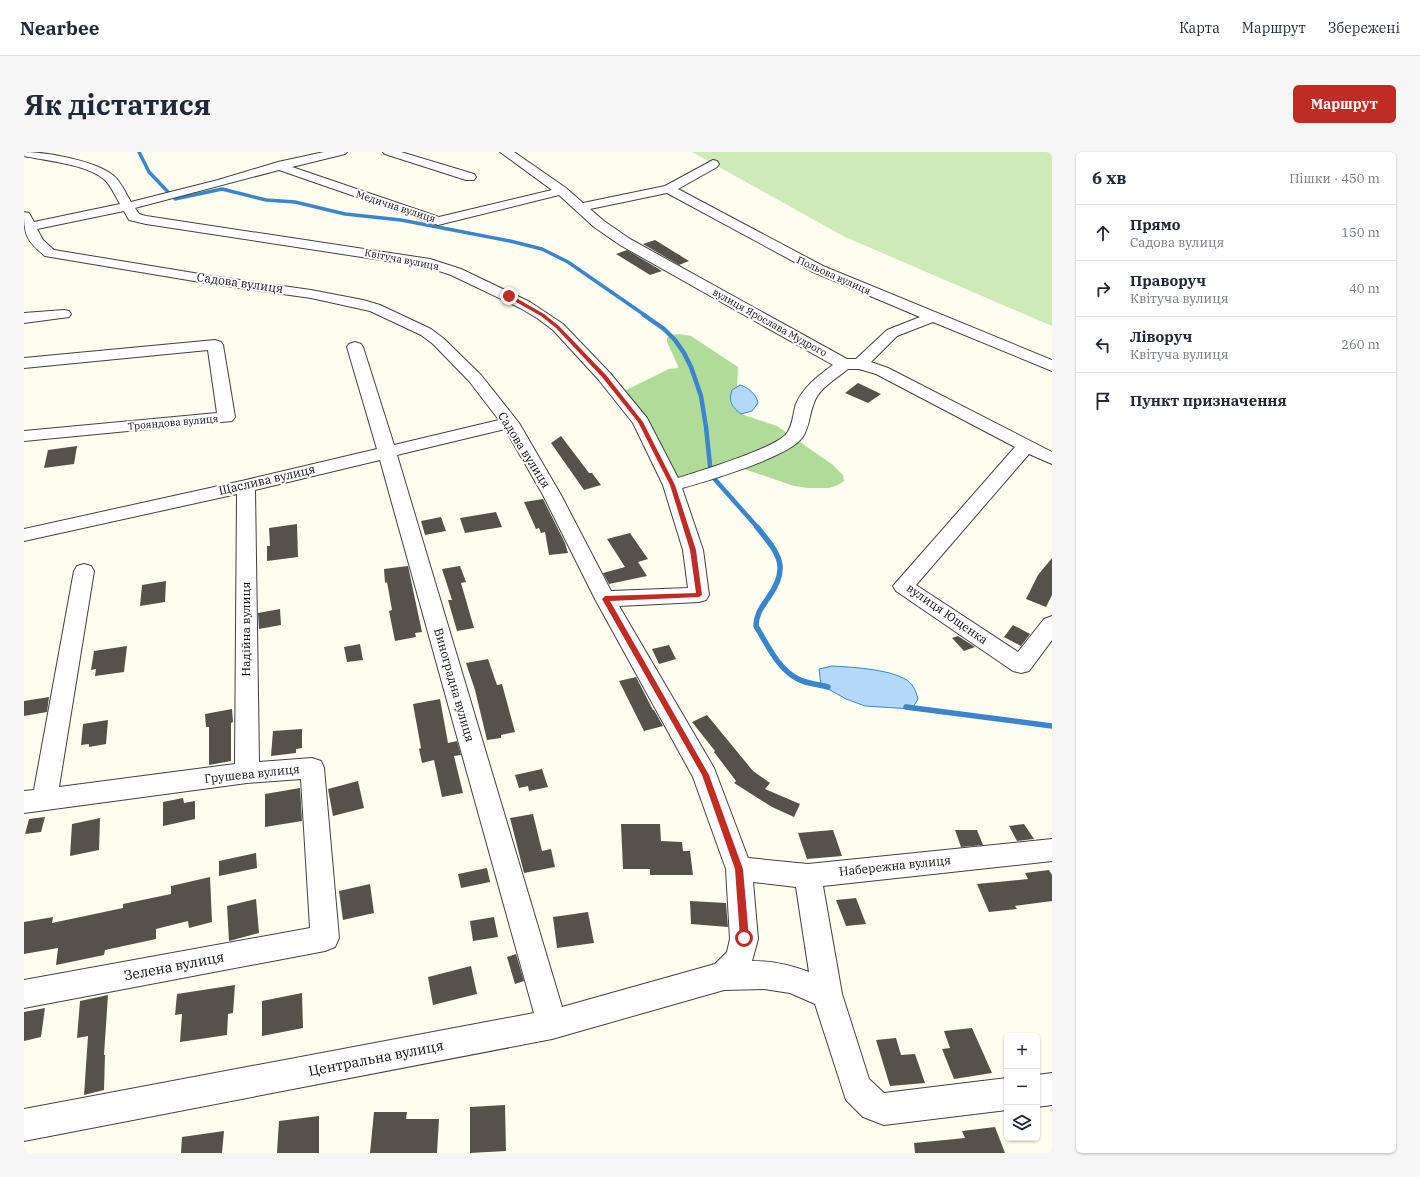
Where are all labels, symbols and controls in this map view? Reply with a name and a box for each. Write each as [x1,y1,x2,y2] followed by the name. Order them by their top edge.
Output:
[20,16,99,40] text: Nearbee
[1179,19,1220,37] text: Карта
[1242,19,1306,37] text: Маршрут
[1328,19,1400,37] text: Збережені
[1293,85,1396,123] button: Маршрут
[24,86,211,123] text: Як дістатися
[1092,167,1126,189] text: 6 хв
[1289,170,1380,187] text: Пішки · 450 m
[354,187,437,226] street label: Медична вулиця
[1130,215,1181,234] text: Прямо
[1092,222,1114,244] icon: ahead
[1341,224,1380,241] text: 150 m
[1130,234,1224,251] text: Садова вулиця
[363,246,441,273] street label: Квітуча вулиця
[795,253,873,298] street label: Польова вулиця
[196,269,284,296] street label: Садова вулиця
[1130,271,1206,290] text: Праворуч
[1092,278,1114,300] icon: right
[1349,280,1380,297] text: 40 m
[710,286,830,360] street label: вулиця Ярослава Мудрого
[500,287,518,305] route end
[1130,290,1228,307] text: Квітуча вулиця
[1130,327,1192,346] text: Ліворуч
[1092,334,1114,356] icon: left
[1341,336,1380,353] text: 260 m
[1130,346,1228,363] text: Квітуча вулиця
[1092,390,1114,412] icon: arrive
[1130,391,1287,410] text: Пункт призначення
[495,409,554,491] street label: Садова вулиця
[127,412,219,433] street label: Трояндова вулиця
[217,461,317,498] street label: Щаслива вулиця
[904,580,991,647] street label: вулиця Ющенка
[238,581,253,677] street label: Надійна вулиця
[431,626,478,744] street label: Виноградна вулиця
[203,761,300,786] street label: Грушева вулиця
[838,852,952,879] street label: Набережна вулиця
[735,929,753,947] route start
[122,947,226,985] street label: Зелена вулиця
[1004,1033,1040,1141] map controls
[1004,1033,1040,1069] button: +
[307,1036,445,1080] street label: Центральна вулиця
[1004,1069,1040,1105] button: −
[1004,1105,1040,1141] button: layers

